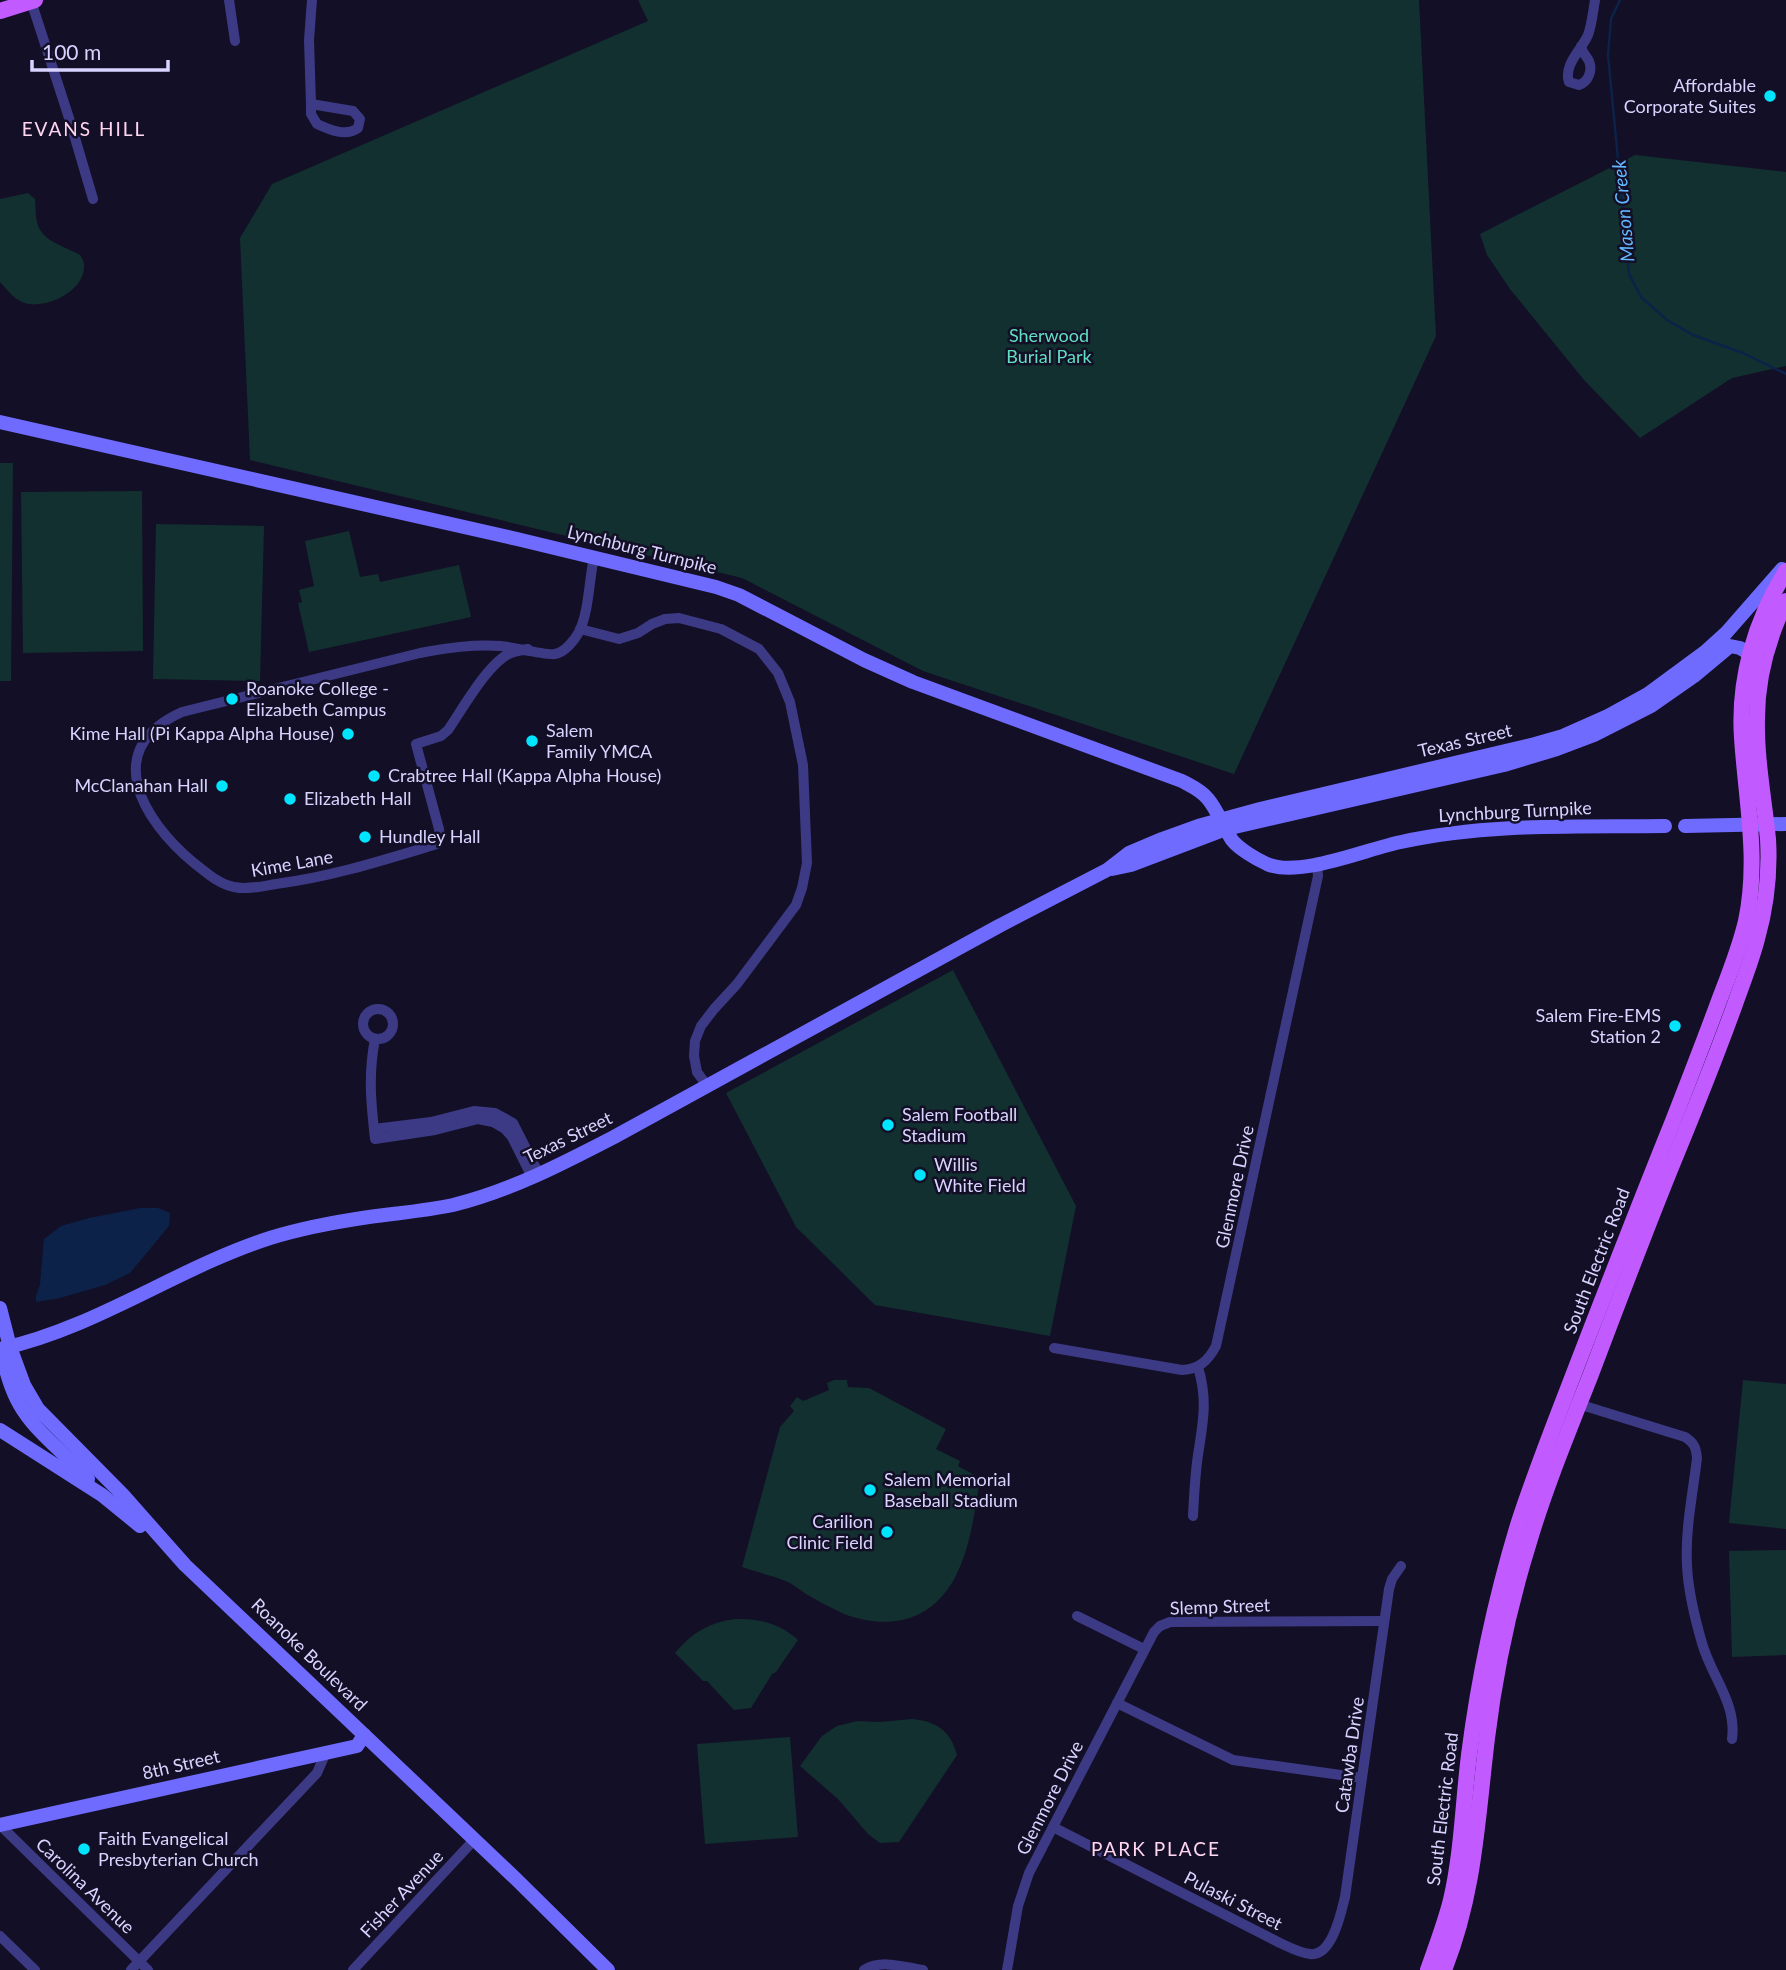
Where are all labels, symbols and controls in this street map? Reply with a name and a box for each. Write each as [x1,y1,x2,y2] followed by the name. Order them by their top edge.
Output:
[32,28,168,72] scale bar
[42,39,101,64] text: 100 m
[1624,74,1756,117] place label: Affordable Corporate Suites
[1762,88,1778,104] marker: Affordable Corporate Suites
[22,117,146,140] district label: EVANS HILL
[1606,158,1638,263] water label: Mason Creek
[1006,324,1093,367] park label: Sherwood Burial Park
[565,520,719,578] street label: Lynchburg Turnpike
[246,677,389,720] place label: Roanoke College - Elizabeth Campus
[224,691,240,707] marker: Roanoke College - Elizabeth Campus
[1416,718,1514,761] street label: Texas Street
[546,719,653,762] place label: Salem Family YMCA
[69,722,334,744] place label: Kime Hall (Pi Kappa Alpha House)
[340,726,356,742] marker: Kime Hall (Pi Kappa Alpha House)
[524,733,540,749] marker: Salem Family YMCA
[388,764,661,786] place label: Crabtree Hall (Kappa Alpha House)
[366,768,382,784] marker: Crabtree Hall (Kappa Alpha House)
[74,774,208,796] place label: McClanahan Hall
[214,778,230,794] marker: McClanahan Hall
[304,787,412,809] place label: Elizabeth Hall
[282,791,298,807] marker: Elizabeth Hall
[1438,796,1592,826] street label: Lynchburg Turnpike
[379,825,481,847] place label: Hundley Hall
[357,829,373,845] marker: Hundley Hall
[249,845,335,881] street label: Kime Lane
[1536,1004,1661,1047] place label: Salem Fire-EMS Station 2
[1667,1018,1683,1034] marker: Salem Fire-EMS Station 2
[902,1103,1017,1146] place label: Salem Football Stadium
[520,1106,616,1168] street label: Texas Street
[880,1117,896,1133] marker: Salem Football Stadium
[1210,1123,1258,1250] street label: Glenmore Drive
[934,1153,1026,1196] place label: Willis White Field
[912,1167,928,1183] marker: Willis White Field
[1558,1185,1634,1337] street label: South Electric Road
[884,1468,1018,1511] place label: Salem Memorial Baseball Stadium
[862,1482,878,1498] marker: Salem Memorial Baseball Stadium
[787,1510,873,1553] place label: Carilion Clinic Field
[879,1524,895,1540] marker: Carilion Clinic Field
[247,1593,372,1715] street label: Roanoke Boulevard
[1169,1593,1271,1619] street label: Slemp Street
[1330,1695,1368,1814] street label: Catawba Drive
[1422,1731,1462,1887] street label: South Electric Road
[1011,1737,1087,1858] street label: Glenmore Drive
[140,1744,222,1784] street label: 8th Street
[98,1827,259,1870] place label: Faith Evangelical Presbyterian Church
[32,1833,140,1938] street label: Carolina Avenue
[1091,1837,1221,1860] district label: PARK PLACE
[76,1841,92,1857] marker: Faith Evangelical Presbyterian Church
[355,1845,447,1942] street label: Fisher Avenue
[1181,1866,1287,1934] street label: Pulaski Street

